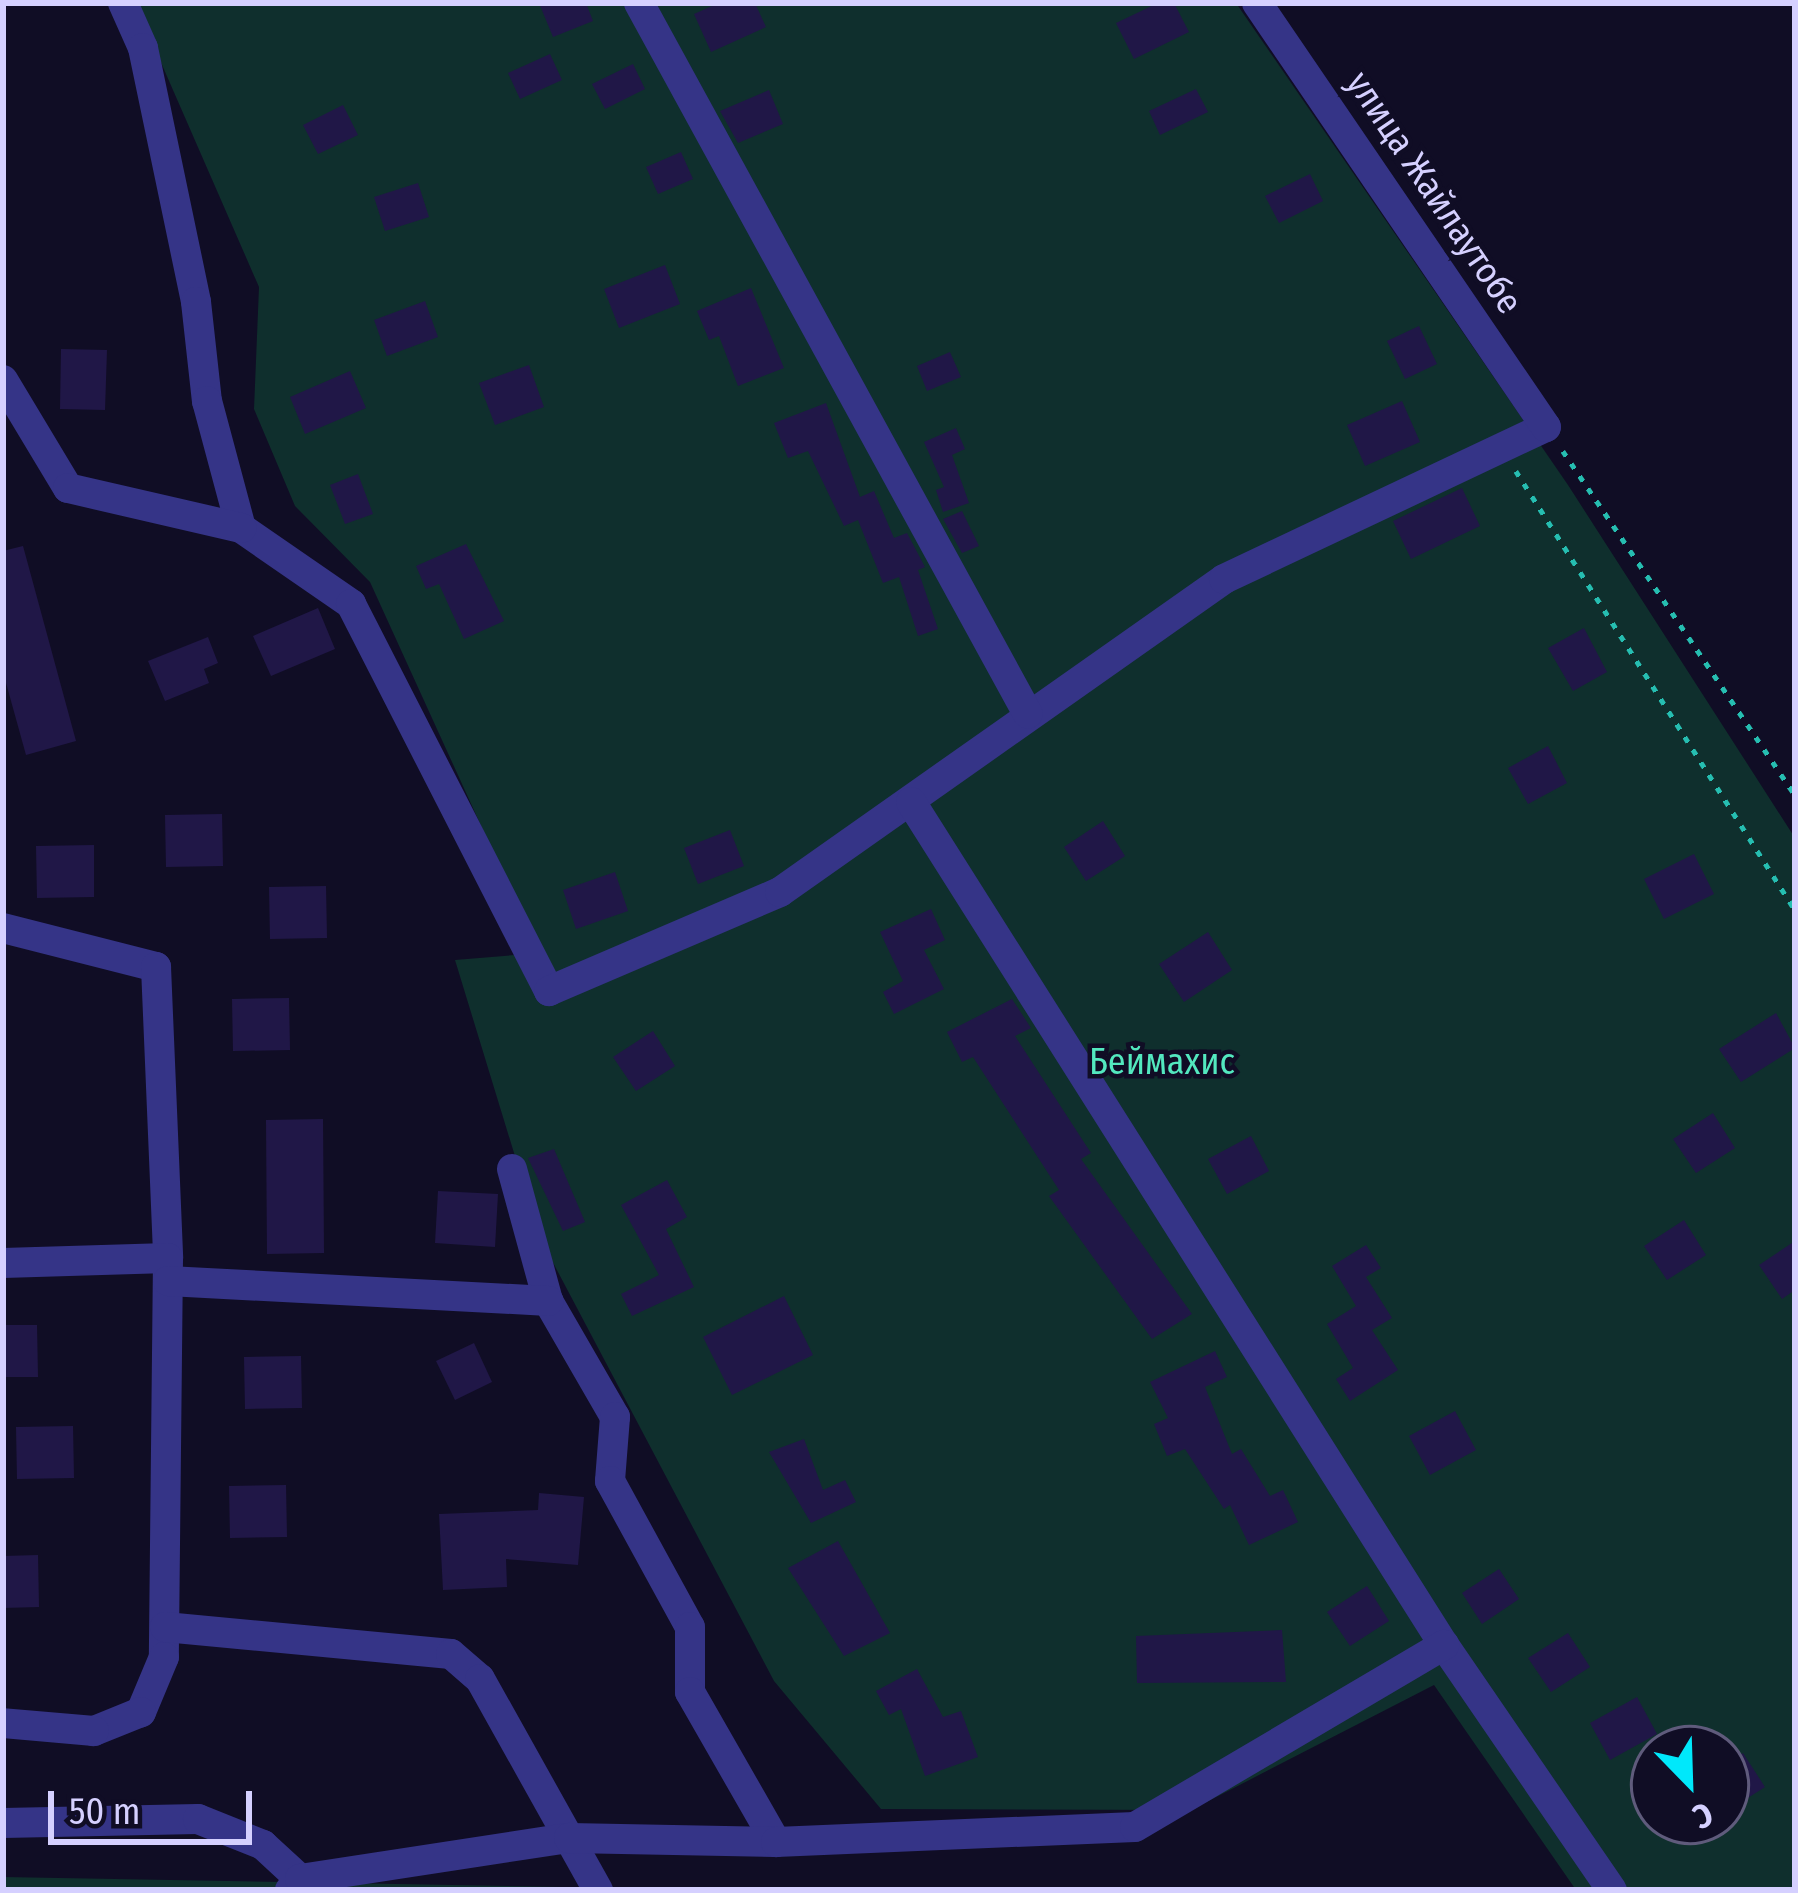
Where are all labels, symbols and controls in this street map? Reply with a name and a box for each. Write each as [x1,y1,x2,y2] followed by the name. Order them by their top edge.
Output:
[1337,64,1531,322] street label: улица Жайлаутобе
[1089,1041,1235,1085] park label: Беймахис
[1630,1725,1750,1845] north arrow
[54,1767,258,1841] scale bar
[69,1790,140,1834] text: 50 m
[1687,1794,1719,1837] text: С

